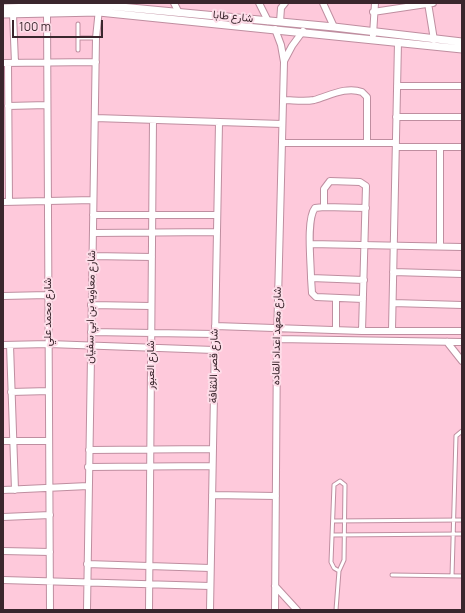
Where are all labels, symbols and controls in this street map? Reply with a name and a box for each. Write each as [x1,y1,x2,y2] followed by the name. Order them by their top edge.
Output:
[212,8,254,26] street label: شارع طابا
[14,12,105,38] scale bar
[19,18,51,35] text: 100 m
[83,250,99,364] street label: شارع معاويه بن ابي سفيان
[41,278,55,346] street label: شارع محمد علي
[270,287,284,385] street label: شارع معهد اعداد القاده
[207,329,221,403] street label: شارع قصر الثقافة
[144,341,158,389] street label: شارع العبور

